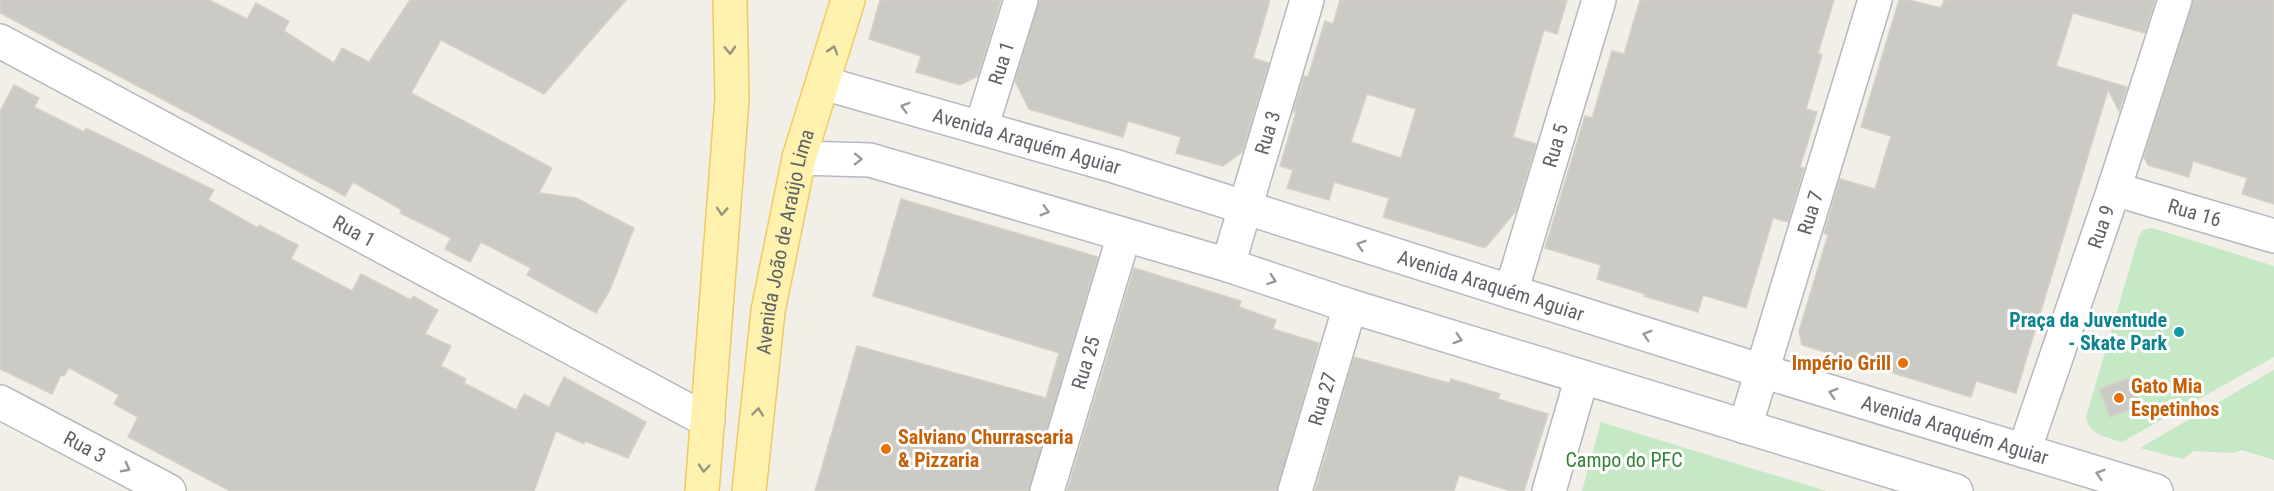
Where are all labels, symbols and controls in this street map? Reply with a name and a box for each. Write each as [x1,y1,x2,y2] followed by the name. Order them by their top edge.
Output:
[983,38,1019,88] street label: Rua 1
[724,45,737,54] one-way arrow
[826,45,838,56] one-way arrow
[900,102,911,114] one-way arrow
[930,103,1124,179] street label: Avenida Araquém Aguiar
[1250,108,1285,157] street label: Rua 3
[1537,121,1573,170] street label: Rua 5
[751,126,819,356] street label: Avenida João de Araújo Lima
[853,153,862,166] one-way arrow
[1792,188,1828,237] street label: Rua 7
[2165,194,2224,232] street label: Rua 16
[2082,202,2120,252] street label: Rua 9
[1039,204,1050,216] one-way arrow
[716,207,729,216] one-way arrow
[329,210,379,252] street label: Rua 1
[1356,240,1367,252] one-way arrow
[1395,245,1587,326] street label: Avenida Araquém Aguiar
[1266,273,1277,285] one-way arrow
[2009,308,2167,355] place label: Praça da Juventude - Skate Park
[2172,325,2186,339] marker: Praça da Juventude - Skate Park
[1642,329,1653,342] one-way arrow
[1452,332,1463,344] one-way arrow
[1066,333,1105,392] street label: Rua 25
[1792,351,1891,375] place label: Império Grill
[1896,356,1910,370] marker: Império Grill
[1303,370,1342,428] street label: Rua 27
[2131,374,2219,421] place label: Gato Mia Espetinhos
[1828,388,1839,400] one-way arrow
[1859,390,2051,470] street label: Avenida Araquém Aguiar
[2112,391,2126,405] marker: Gato Mia Espetinhos
[751,407,763,417] one-way arrow
[898,425,1073,472] place label: Salviano Churrascaria & Pizzaria
[60,426,110,468] street label: Rua 3
[879,442,893,456] marker: Salviano Churrascaria & Pizzaria
[1565,448,1683,472] park label: Campo do PFC
[120,461,130,472] one-way arrow
[698,464,711,473] one-way arrow
[2095,469,2106,481] one-way arrow

